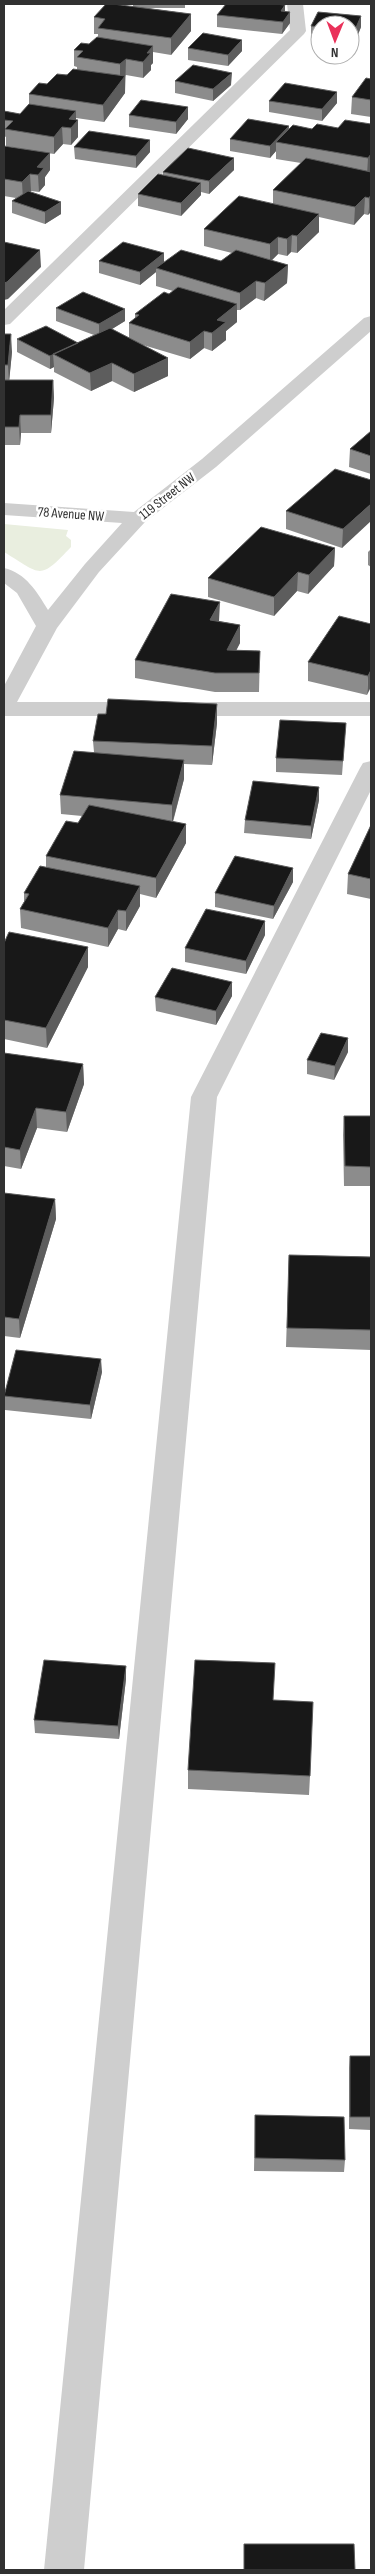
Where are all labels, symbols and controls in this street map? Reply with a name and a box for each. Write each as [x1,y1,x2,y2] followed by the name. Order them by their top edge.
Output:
[310,15,360,65] north arrow
[331,44,339,61] text: N
[136,469,198,523] street label: 119 Street NW
[37,503,105,525] street label: 78 Avenue NW

